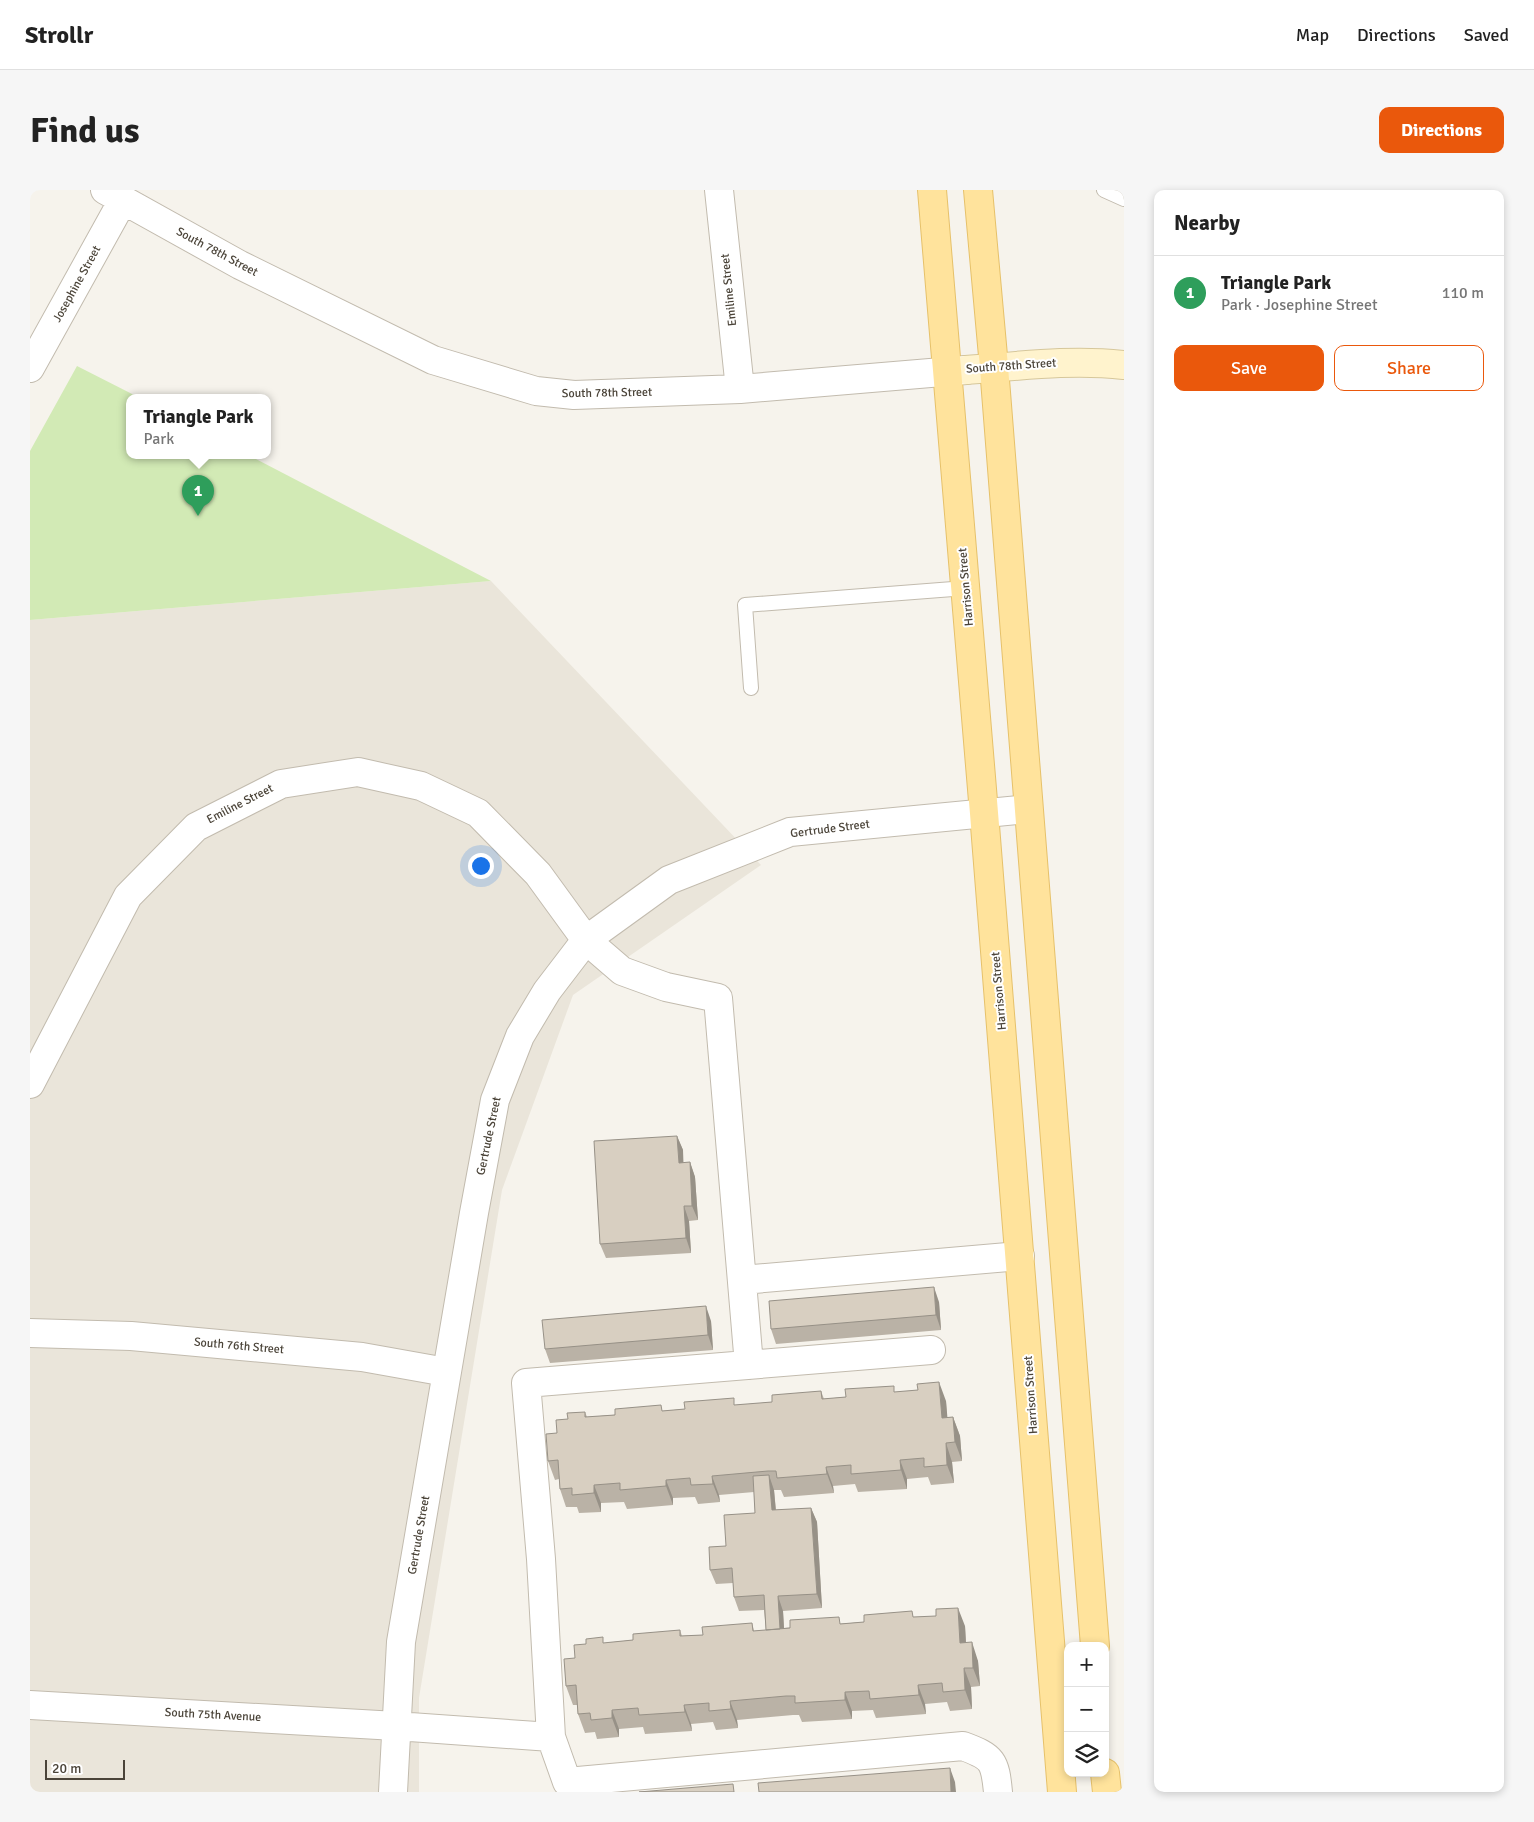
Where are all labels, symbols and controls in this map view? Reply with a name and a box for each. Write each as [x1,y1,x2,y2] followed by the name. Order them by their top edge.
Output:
[25,20,93,50] text: Strollr
[1296,24,1329,46] text: Map
[1357,24,1436,46] text: Directions
[1464,24,1509,46] text: Saved
[1379,107,1504,153] button: Directions
[30,109,140,152] text: Find us
[1174,210,1240,236] text: Nearby
[174,224,260,280] street label: South 78th Street
[50,243,104,325] street label: Josephine Street
[718,253,740,327] street label: Emiline Street
[1221,271,1331,295] text: Triangle Park
[1186,283,1194,303] text: 1
[1442,283,1484,303] text: 110 m
[1221,295,1378,315] text: Park · Josephine Street
[1174,345,1324,391] button: Save
[1334,345,1484,391] button: Share
[965,355,1057,377] street label: South 78th Street
[562,385,652,401] street label: South 78th Street
[126,394,271,459] popup
[143,405,254,429] text: Triangle Park
[143,429,174,449] text: Park
[182,475,214,516] pin: 1
[955,547,977,627] street label: Harrison Street
[204,781,276,827] street label: Emiline Street
[789,817,871,841] street label: Gertrude Street
[468,853,494,879] your location
[988,951,1010,1031] street label: Harrison Street
[473,1095,505,1177] street label: Gertrude Street
[193,1335,285,1357] street label: South 76th Street
[1021,1355,1041,1435] street label: Harrison Street
[405,1494,433,1576] street label: Gertrude Street
[1064,1642,1109,1777] map controls
[1064,1642,1109,1687] button: +
[1064,1687,1109,1732] button: −
[164,1705,262,1725] street label: South 75th Avenue
[1064,1732,1109,1777] button: layers
[45,1757,125,1780] scale bar
[52,1760,81,1777] text: 20 m

